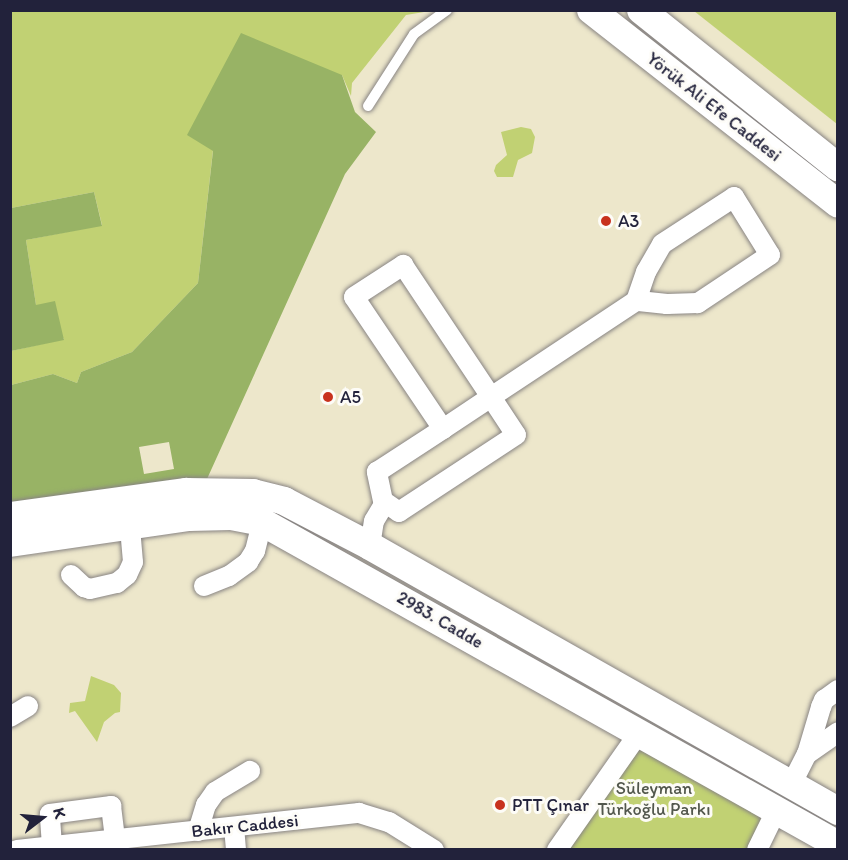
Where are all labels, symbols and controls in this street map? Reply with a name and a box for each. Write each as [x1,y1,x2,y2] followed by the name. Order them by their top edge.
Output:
[643,48,785,166] street label: Yörük Ali Efe Caddesi
[618,210,639,232] place label: A3
[599,214,613,228] marker: A3
[340,386,361,408] place label: A5
[321,390,335,404] marker: A5
[393,587,487,653] street label: 2983. Cadde
[598,778,710,820] park label: Süleyman Türkoğlu Parkı
[12,788,72,848] north arrow
[512,794,589,816] place label: PTT Çınar
[493,798,507,812] marker: PTT Çınar
[49,805,70,820] text: K
[190,810,300,842] street label: Bakır Caddesi

